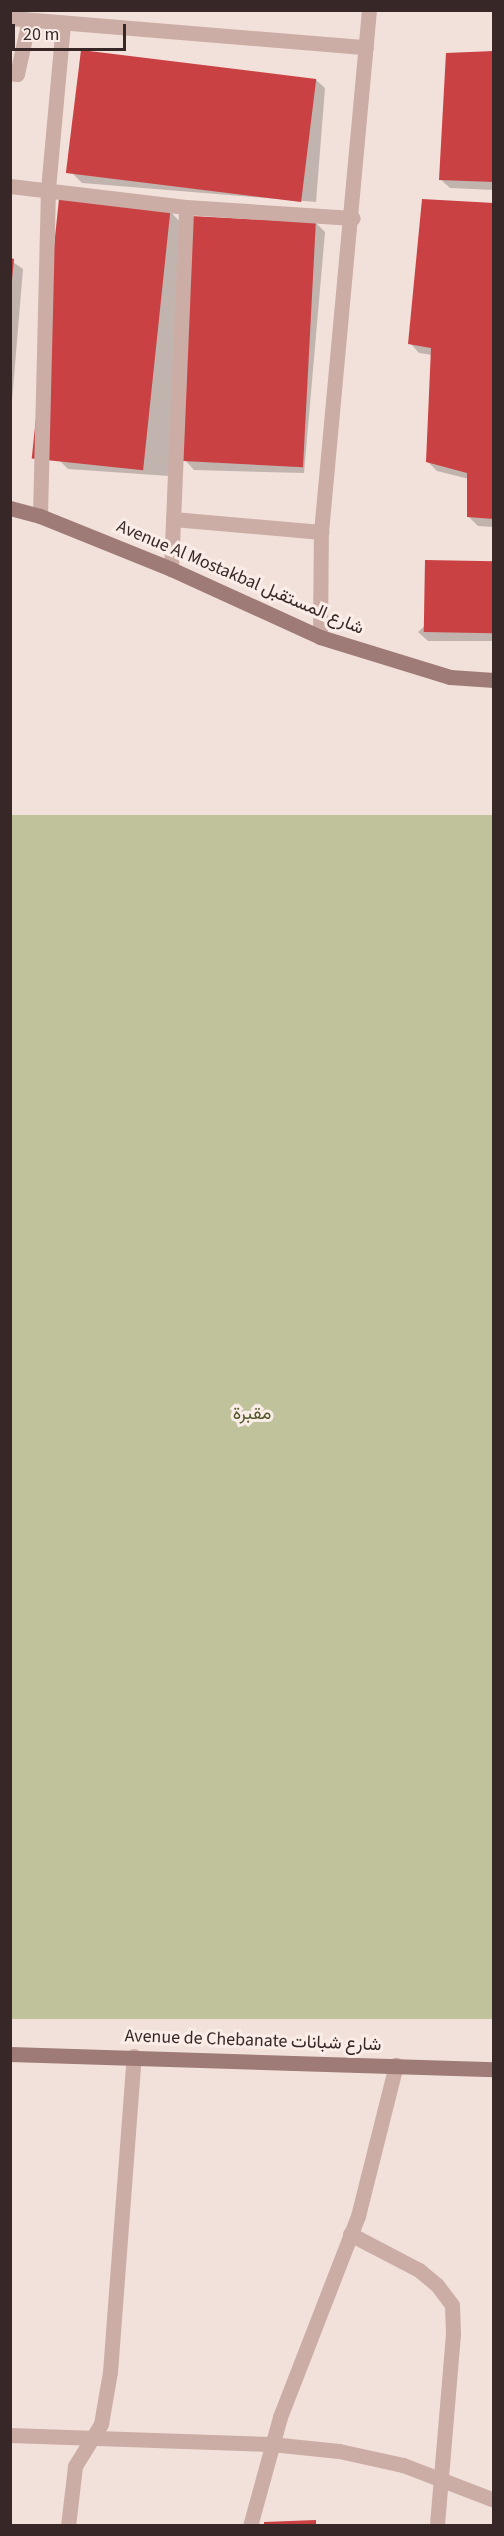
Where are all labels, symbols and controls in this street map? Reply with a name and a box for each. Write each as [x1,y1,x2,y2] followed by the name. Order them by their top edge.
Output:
[15,12,129,50] scale bar
[23,22,59,47] text: 20 m
[113,516,367,640] street label: Avenue Al Mostakbal شارع المستقبل
[233,1403,271,1425] park label: مقبرة
[124,2026,382,2056] street label: Avenue de Chebanate شارع شبانات

